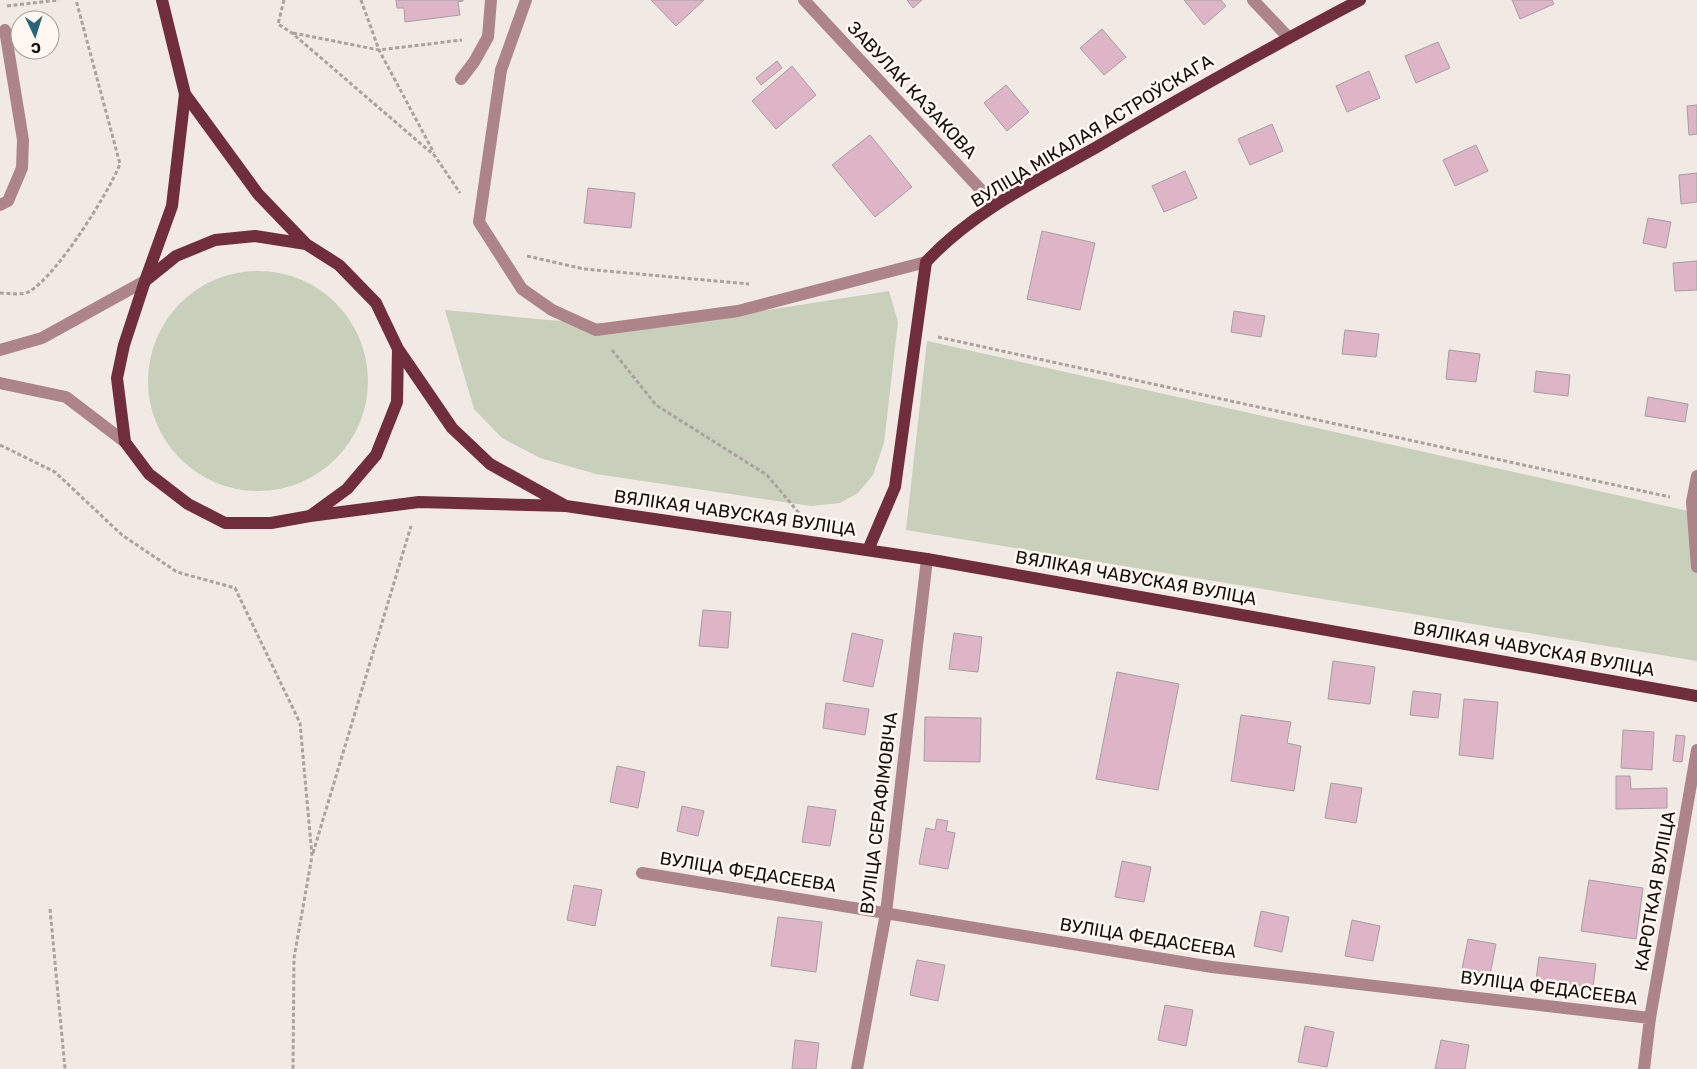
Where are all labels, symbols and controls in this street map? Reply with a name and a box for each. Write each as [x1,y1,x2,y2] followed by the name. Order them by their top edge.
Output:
[10,10,60,60] north arrow
[843,17,981,163] street label: ЗАВУЛАК КАЗАКОВА
[30,39,41,56] text: С
[967,50,1217,212] street label: ВУЛІЦА МІКАЛАЯ АСТРОЎСКАГА
[612,485,858,541] street label: ВЯЛІКАЯ ЧАВУСКАЯ ВУЛІЦА
[1014,546,1258,610] street label: ВЯЛІКАЯ ЧАВУСКАЯ ВУЛІЦА
[1412,617,1656,681] street label: ВЯЛІКАЯ ЧАВУСКАЯ ВУЛІЦА
[856,711,902,915] street label: ВУЛІЦА СЕРАФІМОВІЧА
[1630,809,1680,973] street label: КАРОТКАЯ ВУЛІЦА
[658,847,838,897] street label: ВУЛІЦА ФЕДАСЕЕВА
[1058,913,1238,963] street label: ВУЛІЦА ФЕДАСЕЕВА
[1459,966,1639,1010] street label: ВУЛІЦА ФЕДАСЕЕВА

